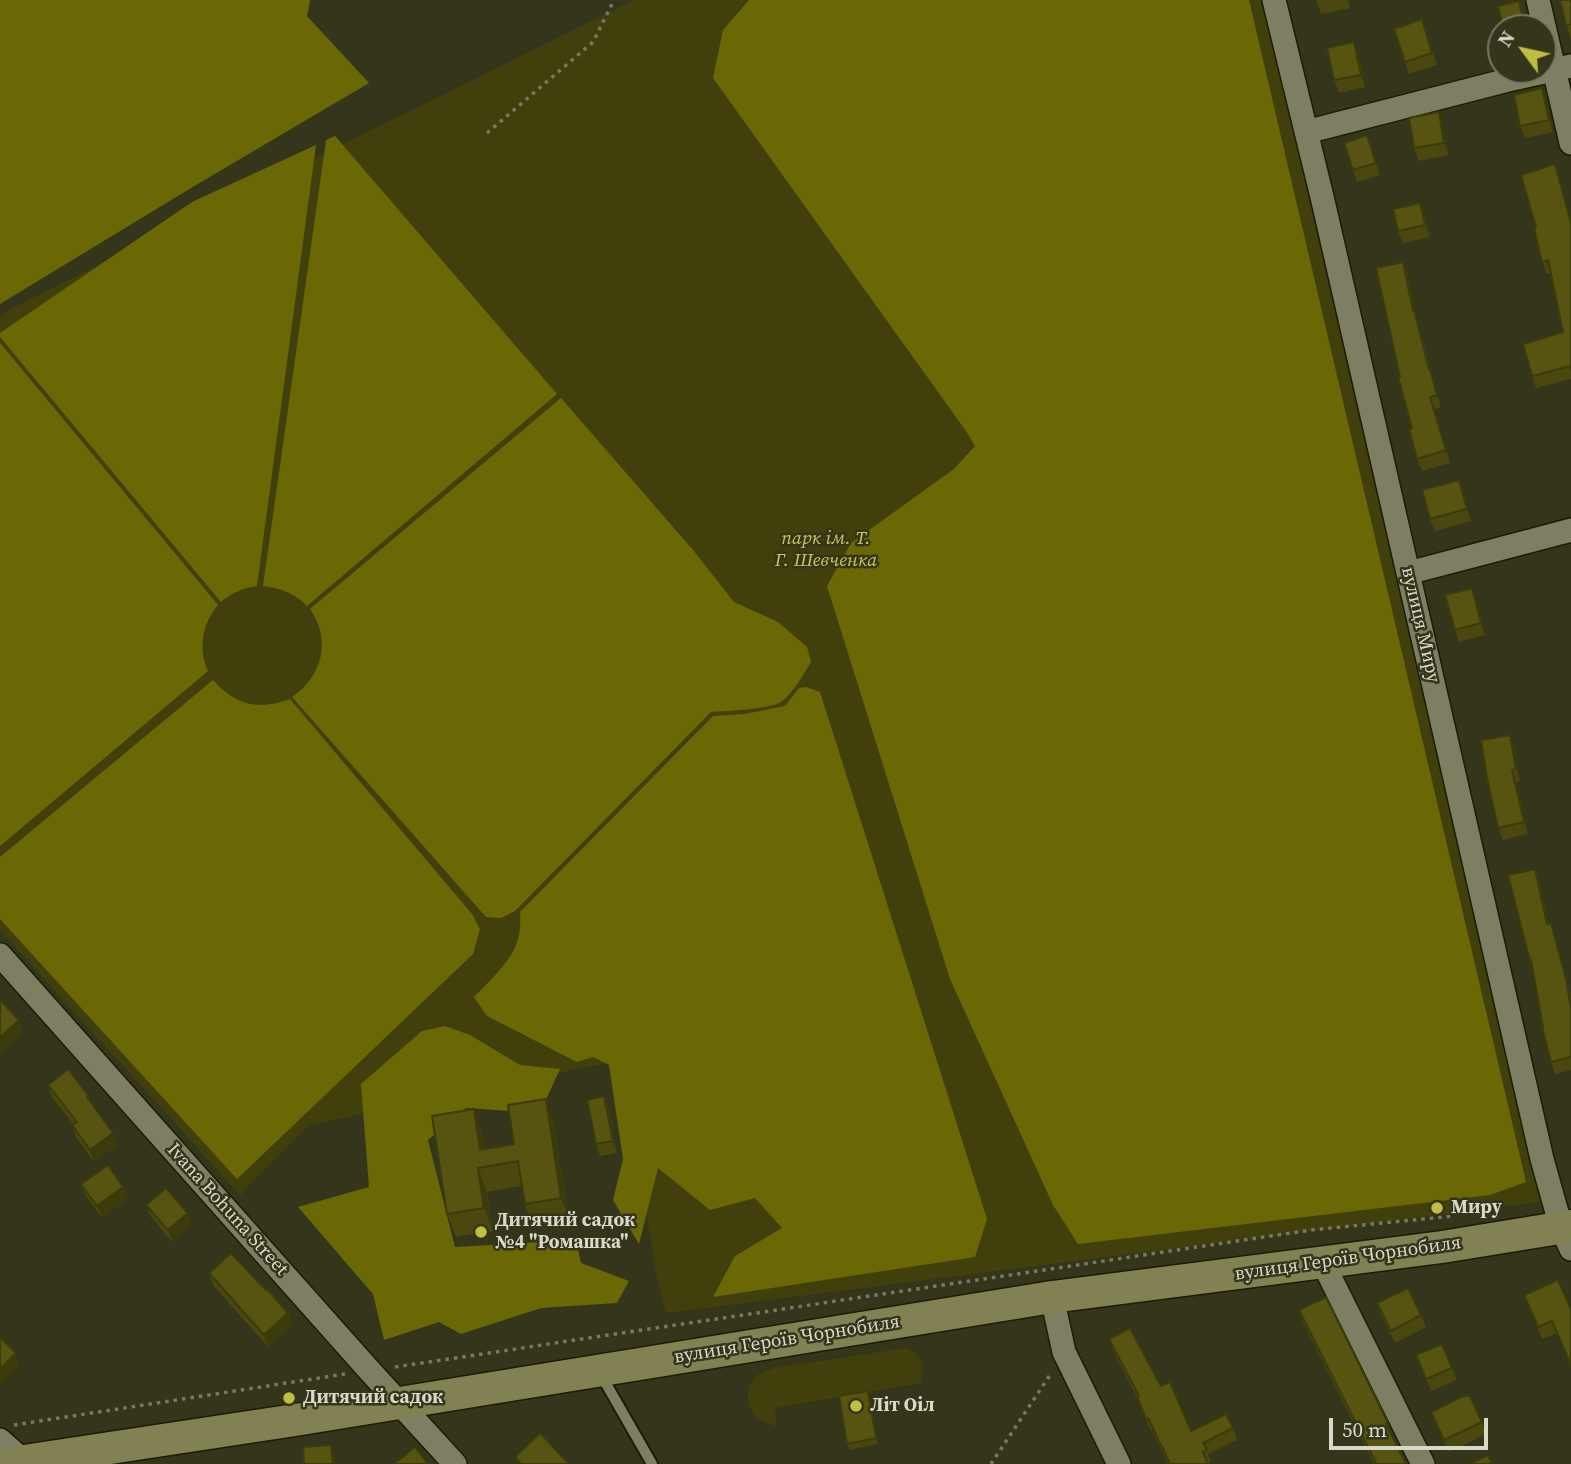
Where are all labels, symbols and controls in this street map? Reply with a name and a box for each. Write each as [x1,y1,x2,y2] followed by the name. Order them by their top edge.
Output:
[1487,14,1557,84] north arrow
[1491,26,1521,52] text: N
[775,528,877,572] park label: парк ім. Т. Г. Шевченка
[1396,565,1444,685] street label: вулиця Миру
[162,1139,292,1281] street label: Ivana Bohuna Street
[1451,1197,1502,1219] place label: Миру
[1429,1200,1445,1216] marker: Миру
[495,1210,635,1254] place label: Дитячий садок №4 "Ромашка"
[473,1224,489,1240] marker: Дитячий садок №4 "Ромашка"
[1233,1232,1463,1286] street label: вулиця Героїв Чорнобиля
[672,1311,902,1369] street label: вулиця Героїв Чорнобиля
[303,1387,443,1409] place label: Дитячий садок
[281,1390,297,1406] marker: Дитячий садок
[870,1395,935,1417] place label: Літ Оіл
[848,1398,864,1414] marker: Літ Оіл
[1333,1404,1492,1448] scale bar
[1342,1415,1387,1444] text: 50 m

